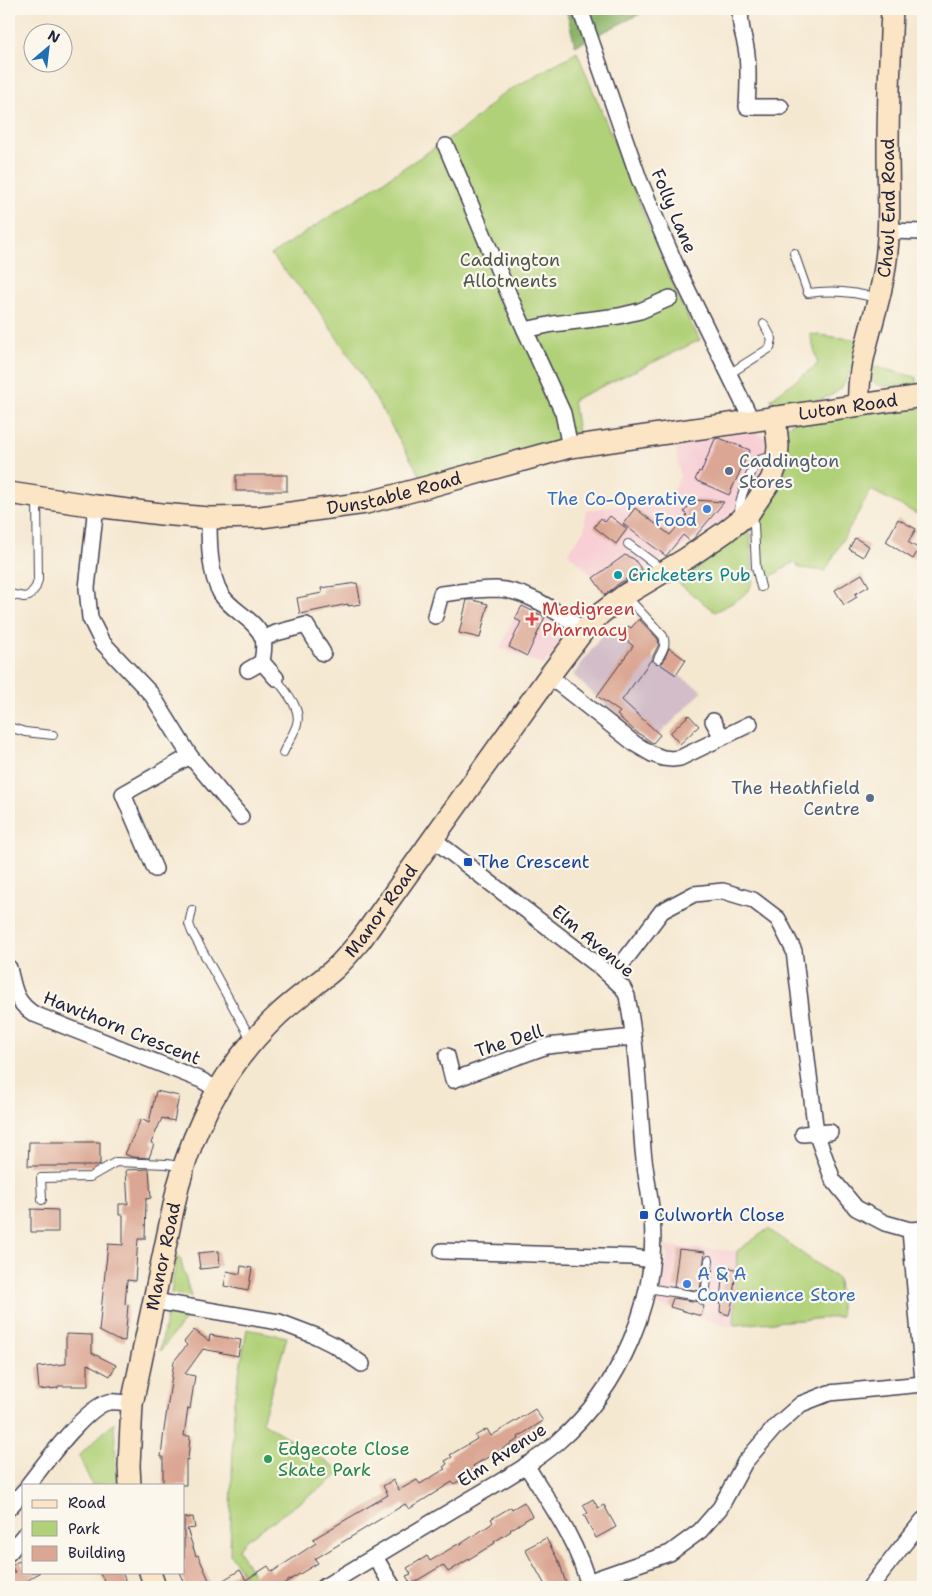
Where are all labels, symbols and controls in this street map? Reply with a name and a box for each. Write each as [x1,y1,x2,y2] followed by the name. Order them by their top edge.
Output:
[22,22,72,72] north arrow
[45,26,63,47] text: N
[872,138,901,279] street label: Chaul End Road
[646,165,702,257] street label: Folly Lane
[460,248,560,293] park label: Caddington Allotments
[797,388,899,426] street label: Luton Road
[739,449,839,494] place label: Caddington Stores
[723,465,735,477] marker: Caddington Stores
[325,466,464,520] street label: Dunstable Road
[547,487,697,532] place label: The Co-Operative Food
[701,503,713,515] marker: The Co-Operative Food
[628,563,751,587] place label: Cricketers Pub
[612,569,624,581] marker: Cricketers Pub
[542,597,635,642] place label: Medigreen Pharmacy
[526,613,538,625] marker: Medigreen Pharmacy
[731,776,860,821] place label: The Heathfield Centre
[864,792,876,804] marker: The Heathfield Centre
[478,850,590,874] place label: The Crescent
[462,856,474,868] marker: The Crescent
[339,859,423,963] street label: Manor Road
[546,899,640,983] street label: Elm Avenue
[40,985,204,1071] street label: Hawthorn Crescent
[472,1019,547,1063] street label: The Dell
[140,1200,186,1313] street label: Manor Road
[654,1203,785,1227] place label: Culworth Close
[638,1209,650,1221] marker: Culworth Close
[697,1262,856,1307] place label: A & A Convenience Store
[681,1278,693,1290] marker: A & A Convenience Store
[453,1417,551,1493] street label: Elm Avenue
[278,1437,410,1482] place label: Edgecote Close Skate Park
[262,1453,274,1465] marker: Edgecote Close Skate Park
[22,1484,185,1574] legend
[68,1493,106,1513] text: Road
[68,1519,100,1539] text: Park
[68,1543,125,1563] text: Building

